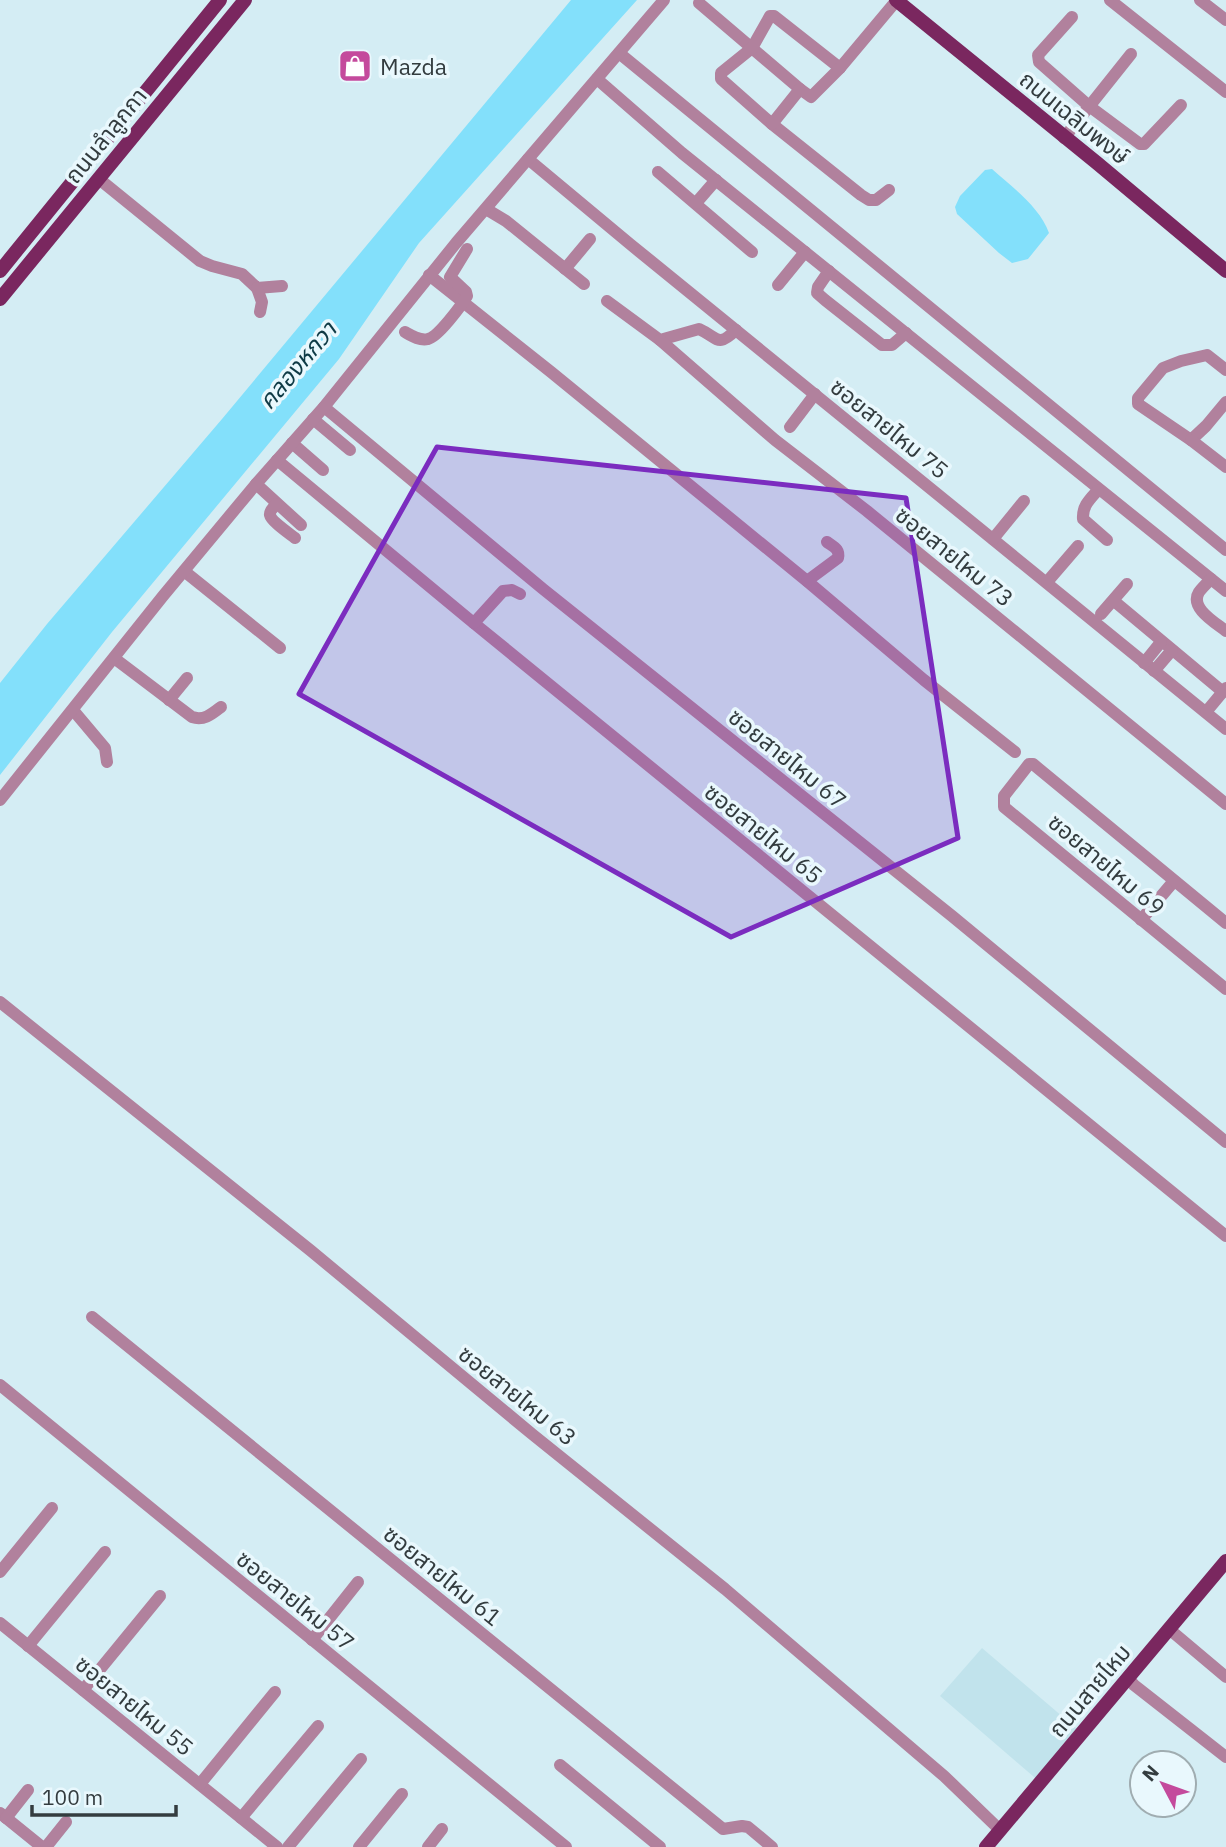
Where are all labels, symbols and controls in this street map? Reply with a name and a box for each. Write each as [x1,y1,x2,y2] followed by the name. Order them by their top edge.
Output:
[336,47,374,85] shop icon: Mazda
[380,51,447,81] place label: Mazda
[1014,64,1136,170] street label: ถนนเฉลิมพงษ์
[57,81,153,190] street label: ถนนลำลูกกา
[251,313,344,416] water label: คลองหกวา
[825,371,955,485] street label: ซอยสายไหม 75
[890,499,1020,613] street label: ซอยสายไหม 73
[723,701,853,815] street label: ซอยสายไหม 67
[699,776,829,890] street label: ซอยสายไหม 65
[1042,806,1172,922] street label: ซอยสายไหม 69
[453,1338,583,1452] street label: ซอยสายไหม 63
[378,1518,508,1632] street label: ซอยสายไหม 61
[231,1543,361,1657] street label: ซอยสายไหม 57
[1041,1637,1137,1743] street label: ถนนสายไหม
[70,1648,200,1762] street label: ซอยสายไหม 55
[1128,1749,1198,1819] north arrow
[1137,1760,1164,1786] text: N
[32,1773,175,1817] scale bar
[42,1783,103,1811] text: 100 m

